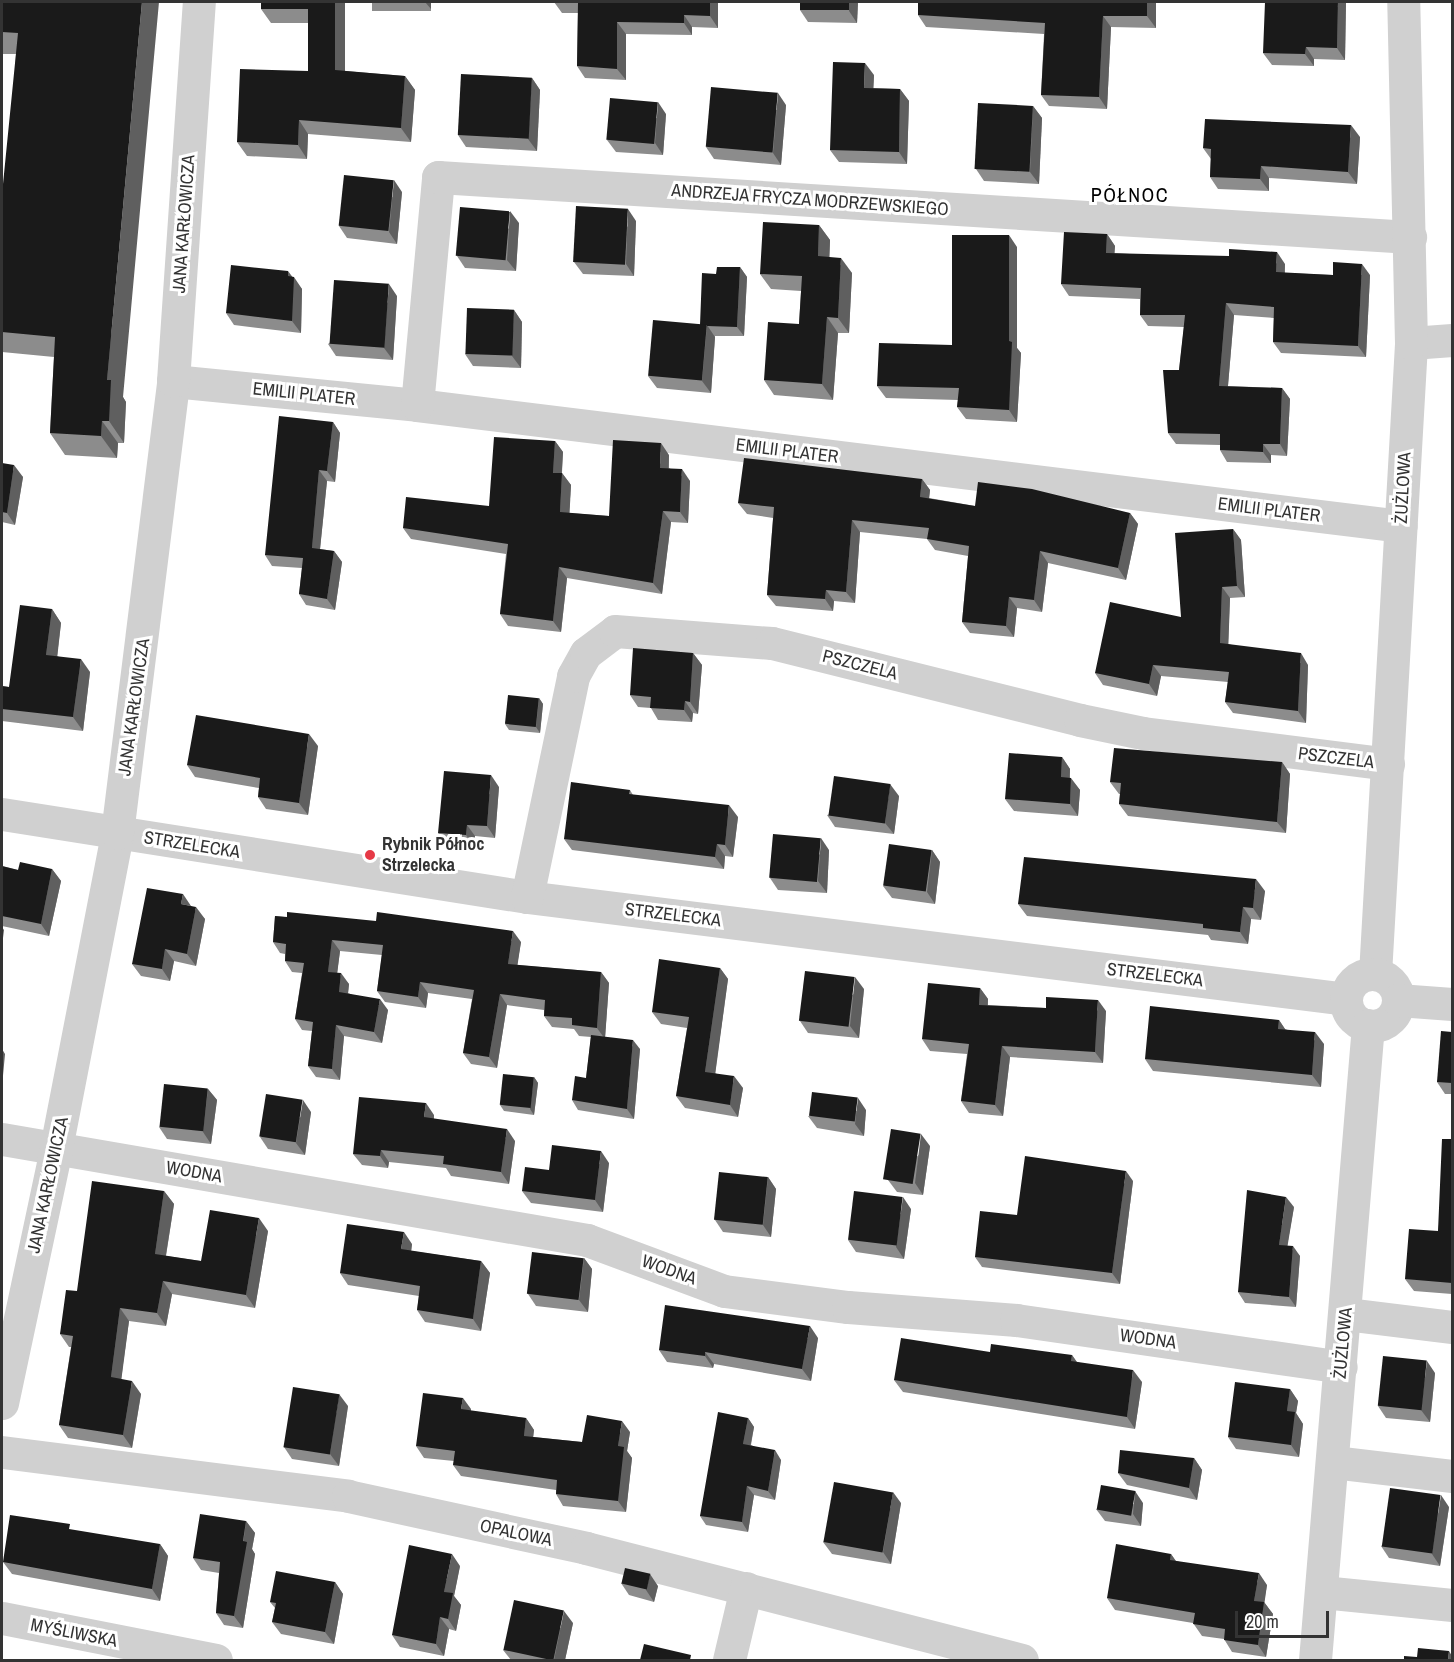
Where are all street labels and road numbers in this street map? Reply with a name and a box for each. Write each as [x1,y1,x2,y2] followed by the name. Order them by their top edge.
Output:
[168,154,200,294] street label: JANA KARŁOWICZA
[670,179,950,221] street label: ANDRZEJA FRYCZA MODRZEWSKIEGO
[252,378,356,410] street label: EMILII PLATER
[735,434,839,468] street label: EMILII PLATER
[1390,452,1416,524] street label: ŻUŻLOWA
[1217,493,1321,527] street label: EMILII PLATER
[114,636,154,778] street label: JANA KARŁOWICZA
[820,645,900,685] street label: PSZCZELA
[1297,743,1375,773] street label: PSZCZELA
[143,827,241,863] street label: STRZELECKA
[624,898,722,932] street label: STRZELECKA
[1106,958,1204,992] street label: STRZELECKA
[23,1115,73,1255] street label: JANA KARŁOWICZA
[164,1156,224,1188] street label: WODNA
[639,1250,699,1290] street label: WODNA
[1329,1306,1357,1380] street label: ŻUŻLOWA
[1118,1324,1178,1354] street label: WODNA
[478,1515,554,1551] street label: OPALOWA
[29,1614,119,1652] street label: MYŚLIWSKA

